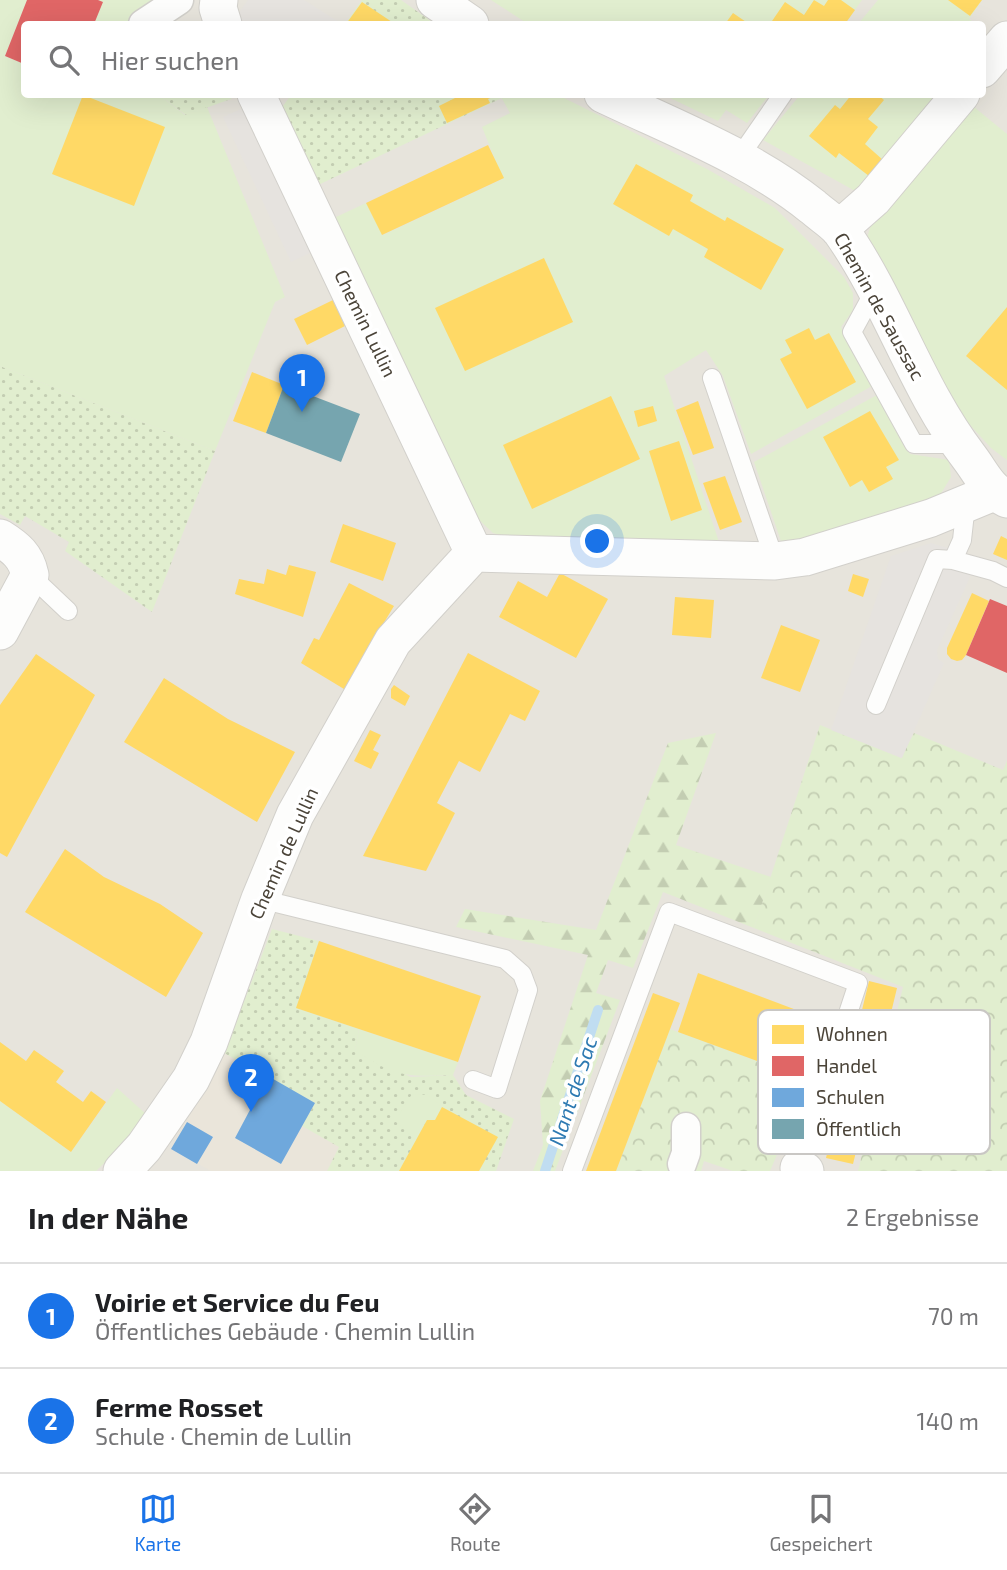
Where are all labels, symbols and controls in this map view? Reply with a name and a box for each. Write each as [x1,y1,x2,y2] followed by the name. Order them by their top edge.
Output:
[21,21,986,98] search box
[45,41,83,79] icon: search
[101,44,239,75] text: Hier suchen
[830,228,930,384] street label: Chemin de Saussac
[330,266,402,380] street label: Chemin Lullin
[279,354,325,412] pin: 1
[580,524,614,558] your location
[244,784,322,922] street label: Chemin de Lullin
[758,1010,990,1154] legend
[816,1022,888,1045] text: Wohnen
[543,1033,601,1149] water label: Nant de Sac
[228,1054,274,1112] pin: 2
[816,1054,877,1077] text: Handel
[816,1085,885,1108] text: Schulen
[816,1117,901,1140] text: Öffentlich
[28,1199,189,1235] text: In der Nähe
[846,1203,979,1231] text: 2 Ergebnisse
[95,1286,380,1317] text: Voirie et Service du Feu
[46,1302,56,1330] text: 1
[928,1302,979,1330] text: 70 m
[95,1317,475,1345] text: Öffentliches Gebäude · Chemin Lullin
[95,1391,263,1422] text: Ferme Rosset
[44,1407,58,1435] text: 2
[917,1407,979,1435] text: 140 m
[95,1422,352,1450] text: Schule · Chemin de Lullin
[134,1490,181,1555] tab: Karte
[450,1490,501,1555] tab: Route
[769,1490,873,1555] tab: Gespeichert

